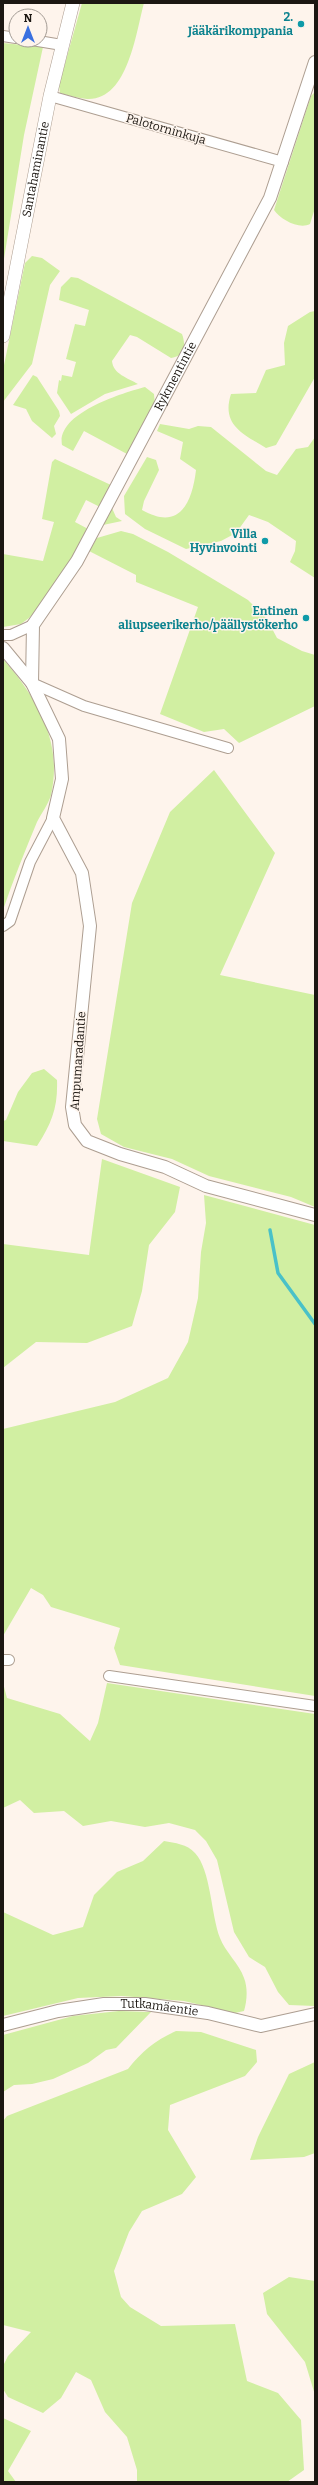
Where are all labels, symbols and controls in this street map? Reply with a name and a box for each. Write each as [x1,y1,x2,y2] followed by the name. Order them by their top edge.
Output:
[8,8,48,48] north arrow
[187,10,293,38] place label: 2. Jääkärikomppania
[24,12,33,25] text: N
[296,19,306,29] marker: 2. Jääkärikomppania
[124,111,208,147] street label: Palotorninkuja
[19,120,52,218] street label: Santahaminantie
[151,339,199,413] street label: Rykmentintie
[190,527,257,555] place label: Villa Hyvinvointi
[260,536,270,546] marker: Villa Hyvinvointi
[118,604,298,632] place label: Entinen aliupseerikerho/päällystökerho
[301,613,311,623] marker: Entinen aliupseerikerho/päällystökerho
[68,1011,88,1111] street label: Ampumaradantie
[121,1997,199,2019] street label: Tutkamäentie

